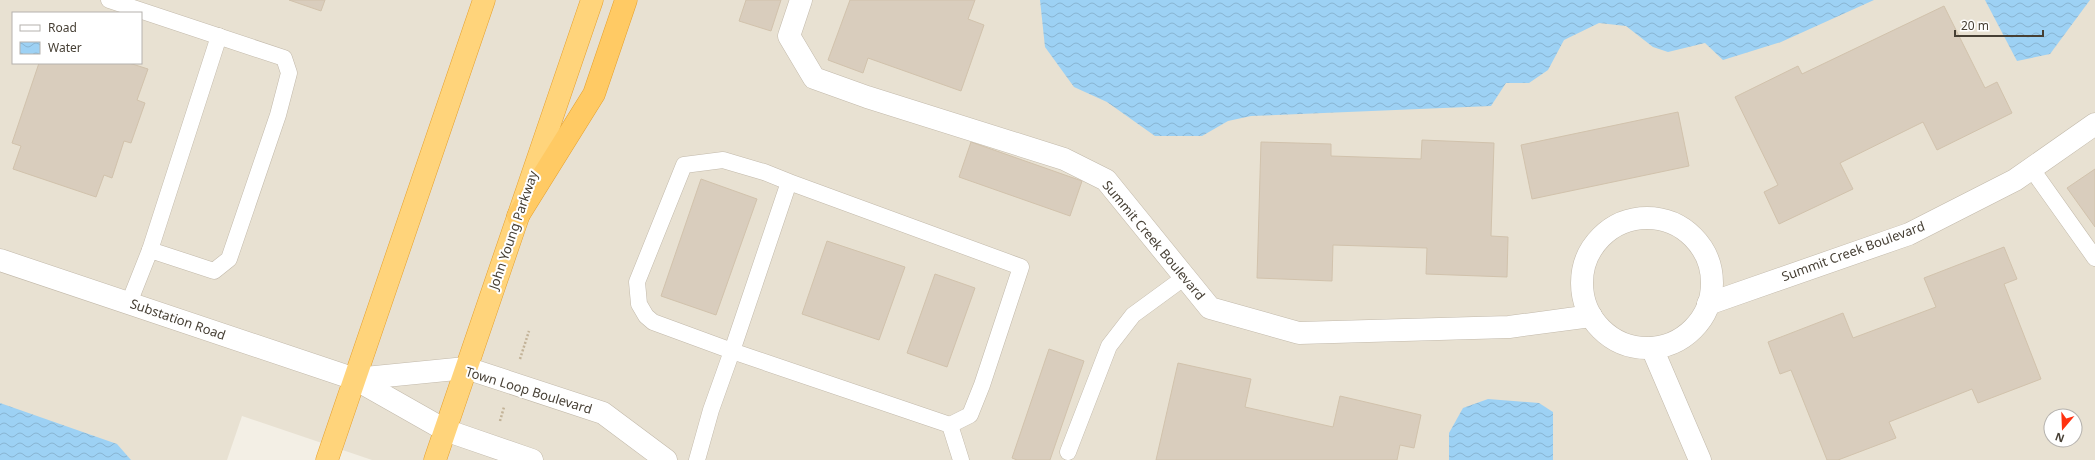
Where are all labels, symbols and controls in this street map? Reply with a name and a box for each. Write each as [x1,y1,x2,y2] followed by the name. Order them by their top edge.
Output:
[12,12,142,64] legend
[1955,12,2043,38] scale bar
[1961,17,1989,34] text: 20 m
[48,19,77,36] text: Road
[48,39,82,56] text: Water
[484,168,542,294] street label: John Young Parkway
[1099,176,1209,304] street label: Summit Creek Boulevard
[1779,217,1927,285] street label: Summit Creek Boulevard
[128,294,228,344] street label: Substation Road
[464,362,594,418] street label: Town Loop Boulevard
[2043,408,2083,448] north arrow
[2053,429,2066,446] text: N

